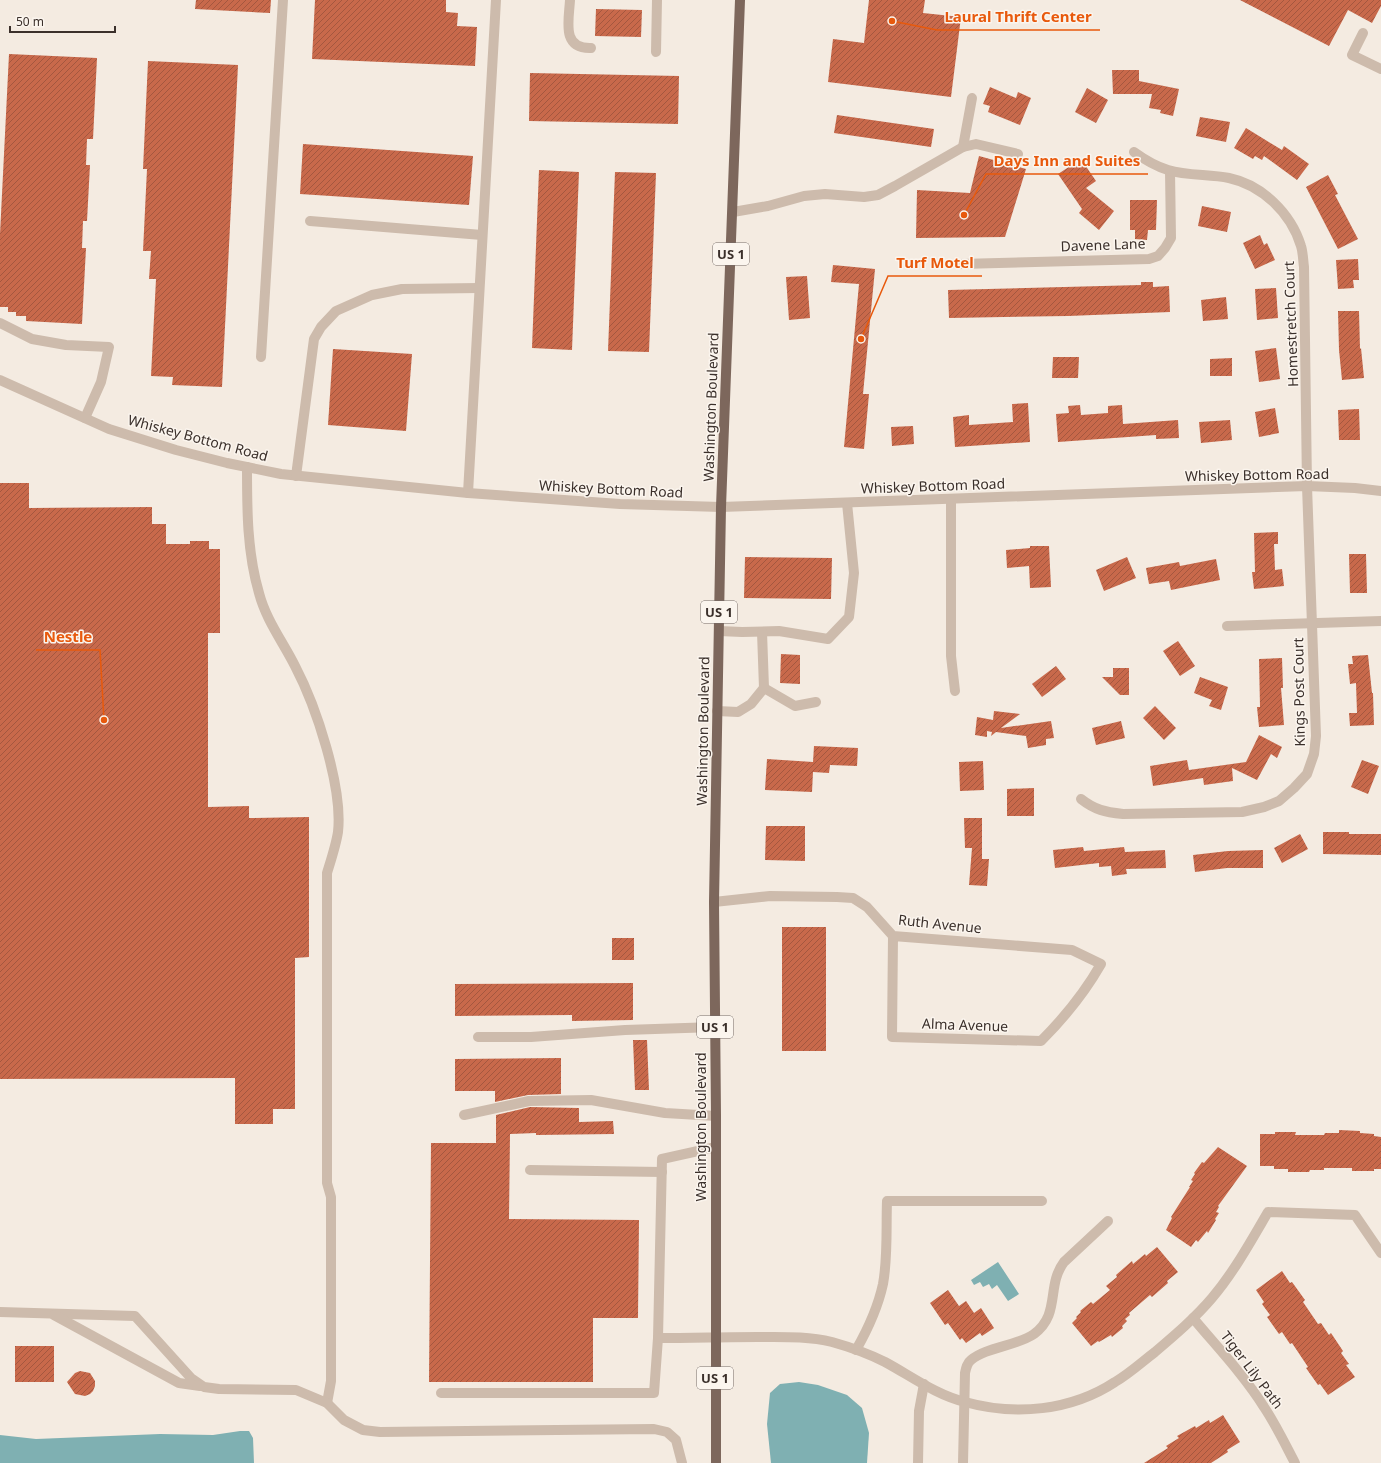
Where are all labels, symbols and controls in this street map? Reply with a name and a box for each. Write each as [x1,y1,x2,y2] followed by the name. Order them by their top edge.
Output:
[937,3,1100,30] callout: Laural Thrift Center
[944,6,1092,26] text: Laural Thrift Center
[10,8,115,34] scale bar
[16,13,44,30] text: 50 m
[986,147,1148,174] callout: Days Inn and Suites
[994,150,1140,170] text: Days Inn and Suites
[1060,234,1146,255] street label: Davene Lane
[713,243,749,265] road number: US 1
[888,249,982,276] callout: Turf Motel
[896,252,974,272] text: Turf Motel
[1279,261,1302,387] street label: Homestretch Court
[698,332,723,482] street label: Washington Boulevard
[126,410,270,465] street label: Whiskey Bottom Road
[1185,464,1329,485] street label: Whiskey Bottom Road
[860,473,1005,498] street label: Whiskey Bottom Road
[538,475,684,502] street label: Whiskey Bottom Road
[701,601,737,623] road number: US 1
[36,623,100,650] callout: Nestle
[44,626,92,646] text: Nestle
[1288,637,1309,747] street label: Kings Post Court
[692,656,713,806] street label: Washington Boulevard
[897,910,983,937] street label: Ruth Avenue
[922,1014,1009,1036] street label: Alma Avenue
[697,1016,733,1038] road number: US 1
[691,1052,710,1202] street label: Washington Boulevard
[1217,1327,1288,1412] street label: Tiger Lily Path
[697,1367,733,1389] road number: US 1

